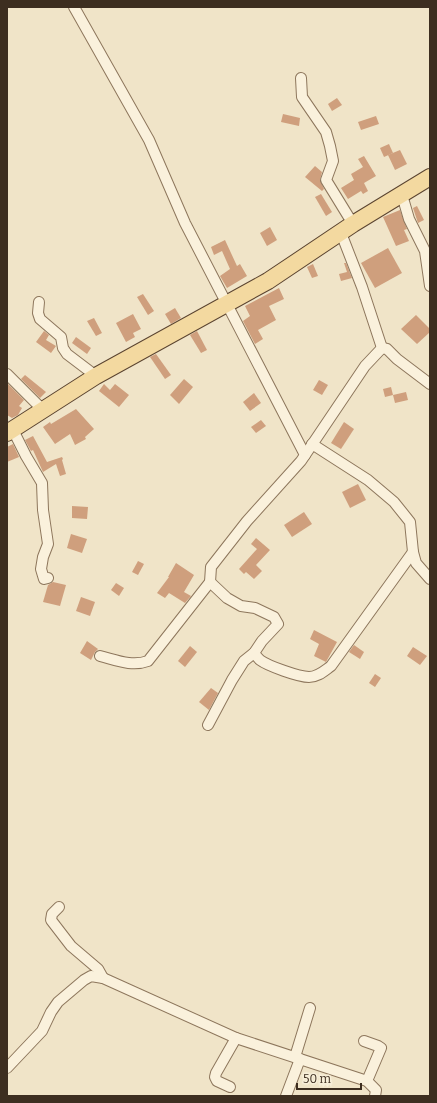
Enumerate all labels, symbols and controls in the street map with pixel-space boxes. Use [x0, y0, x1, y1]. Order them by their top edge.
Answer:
scale bar [297, 1065, 361, 1091]
text: 50 m [303, 1072, 332, 1086]

